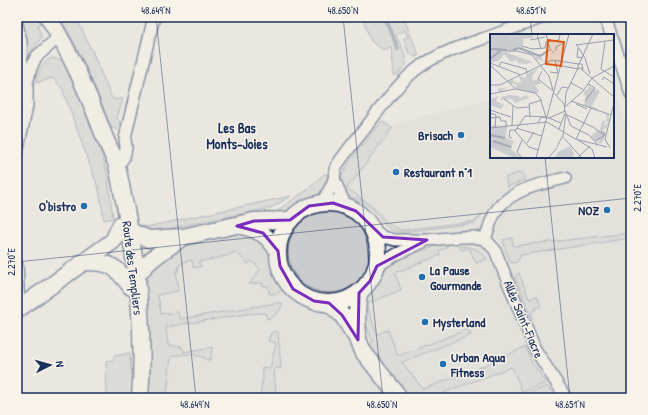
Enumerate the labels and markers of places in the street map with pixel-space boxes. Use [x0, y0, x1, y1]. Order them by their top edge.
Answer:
place label: Brisach [418, 126, 454, 144]
marker: Brisach [456, 130, 466, 140]
place label: Restaurant n°1 [404, 163, 472, 181]
marker: Restaurant n°1 [391, 167, 401, 177]
place label: O'bistro [39, 197, 77, 215]
marker: O'bistro [79, 201, 89, 211]
place label: NOZ [578, 201, 599, 219]
marker: NOZ [602, 205, 612, 215]
place label: La Pause Gourmande [430, 261, 483, 294]
marker: La Pause Gourmande [417, 272, 427, 282]
place label: Mysterland [433, 313, 486, 332]
marker: Mysterland [420, 317, 430, 327]
place label: Urban Aqua Fitness [450, 348, 506, 381]
marker: Urban Aqua Fitness [438, 359, 448, 369]

